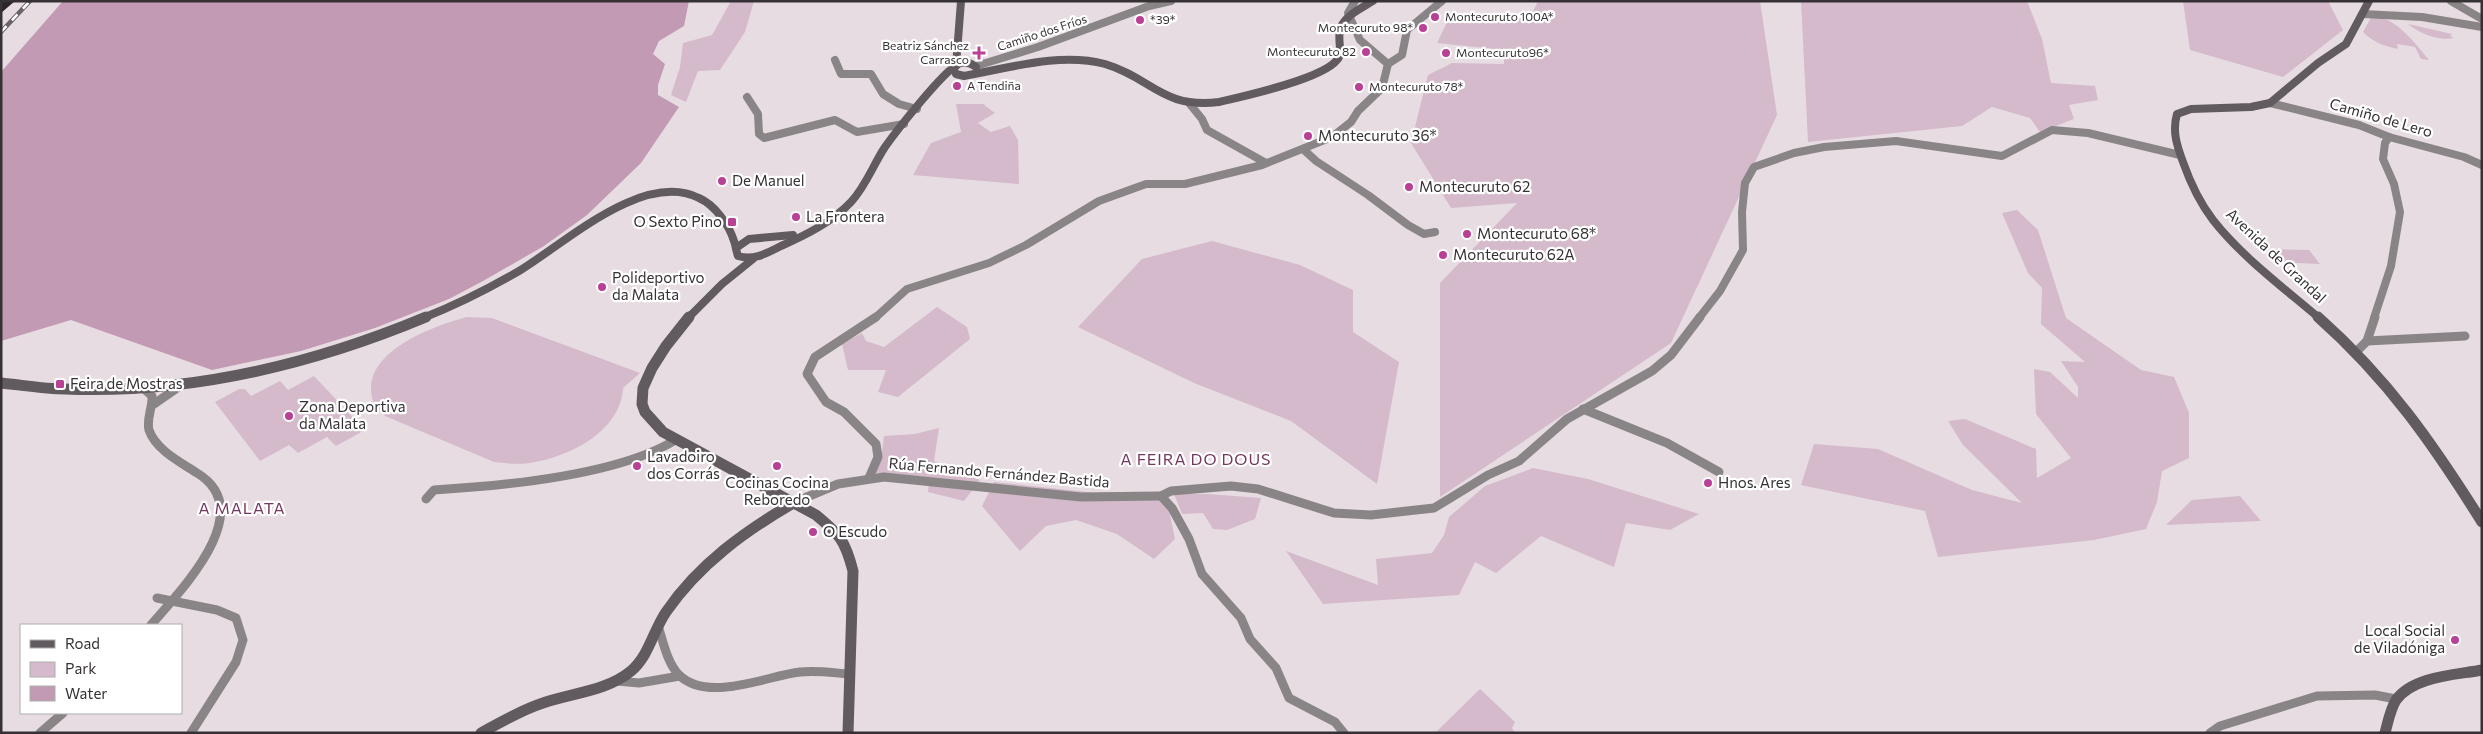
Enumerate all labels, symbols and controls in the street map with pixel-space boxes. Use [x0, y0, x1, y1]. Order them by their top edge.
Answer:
place label: Montecuruto 100A* [1445, 9, 1554, 23]
street label: Camiño dos Fríos [995, 11, 1088, 53]
marker: Montecuruto 100A* [1429, 11, 1441, 23]
place label: *39* [1150, 12, 1176, 26]
marker: *39* [1134, 14, 1146, 26]
place label: Montecuruto 98* [1318, 20, 1413, 34]
marker: Montecuruto 98* [1417, 22, 1429, 34]
place label: Beatriz Sánchez Carrasco [882, 38, 969, 66]
place label: Montecuruto 82 [1267, 44, 1356, 58]
place label: Montecuruto96* [1456, 45, 1549, 59]
marker: Montecuruto 82 [1360, 46, 1372, 58]
marker: Beatriz Sánchez Carrasco [973, 47, 985, 59]
marker: Montecuruto96* [1440, 47, 1452, 59]
place label: A Tendiña [967, 78, 1021, 92]
place label: Montecuruto 78* [1369, 79, 1464, 93]
marker: A Tendiña [951, 80, 963, 92]
marker: Montecuruto 78* [1353, 81, 1365, 93]
street label: Camiño de Lero [2328, 94, 2435, 140]
place label: Montecuruto 36* [1318, 126, 1436, 144]
marker: Montecuruto 36* [1302, 130, 1314, 142]
place label: De Manuel [732, 171, 805, 189]
marker: De Manuel [716, 175, 728, 187]
place label: Montecuruto 62 [1419, 177, 1530, 195]
marker: Montecuruto 62 [1403, 181, 1415, 193]
street label: Avenida de Grandal [2223, 204, 2330, 306]
place label: La Frontera [806, 207, 885, 225]
marker: La Frontera [790, 211, 802, 223]
place label: O Sexto Pino [633, 212, 722, 230]
marker: O Sexto Pino [726, 216, 738, 228]
place label: Montecuruto 68* [1477, 224, 1596, 242]
marker: Montecuruto 68* [1461, 228, 1473, 240]
place label: Montecuruto 62A [1453, 245, 1575, 263]
marker: Montecuruto 62A [1437, 249, 1449, 261]
place label: Polideportivo da Malata [612, 268, 705, 303]
marker: Polideportivo da Malata [596, 281, 608, 293]
place label: Feira de Mostras [70, 374, 183, 392]
marker: Feira de Mostras [54, 378, 66, 390]
place label: Zona Deportiva da Malata [299, 397, 406, 432]
marker: Zona Deportiva da Malata [283, 410, 295, 422]
place label: Lavadoiro dos Corrás [647, 447, 720, 482]
district label: A FEIRA DO DOUS [1121, 449, 1271, 468]
street label: Rúa Fernando Fernández Bastida [888, 453, 1110, 491]
marker: Lavadoiro dos Corrás [631, 460, 643, 472]
marker: Cocinas Cocina Reboredo [771, 460, 783, 472]
place label: Cocinas Cocina Reboredo [725, 473, 829, 508]
place label: Hnos. Ares [1718, 473, 1791, 491]
marker: Hnos. Ares [1702, 477, 1714, 489]
district label: A MALATA [198, 498, 286, 517]
place label: O Escudo [823, 522, 887, 540]
marker: O Escudo [807, 526, 819, 538]
place label: Local Social de Viladóniga [2354, 621, 2445, 656]
legend [20, 624, 182, 714]
text: Road [65, 634, 100, 652]
marker: Local Social de Viladóniga [2449, 634, 2461, 646]
text: Park [65, 659, 96, 677]
text: Water [65, 684, 107, 702]

